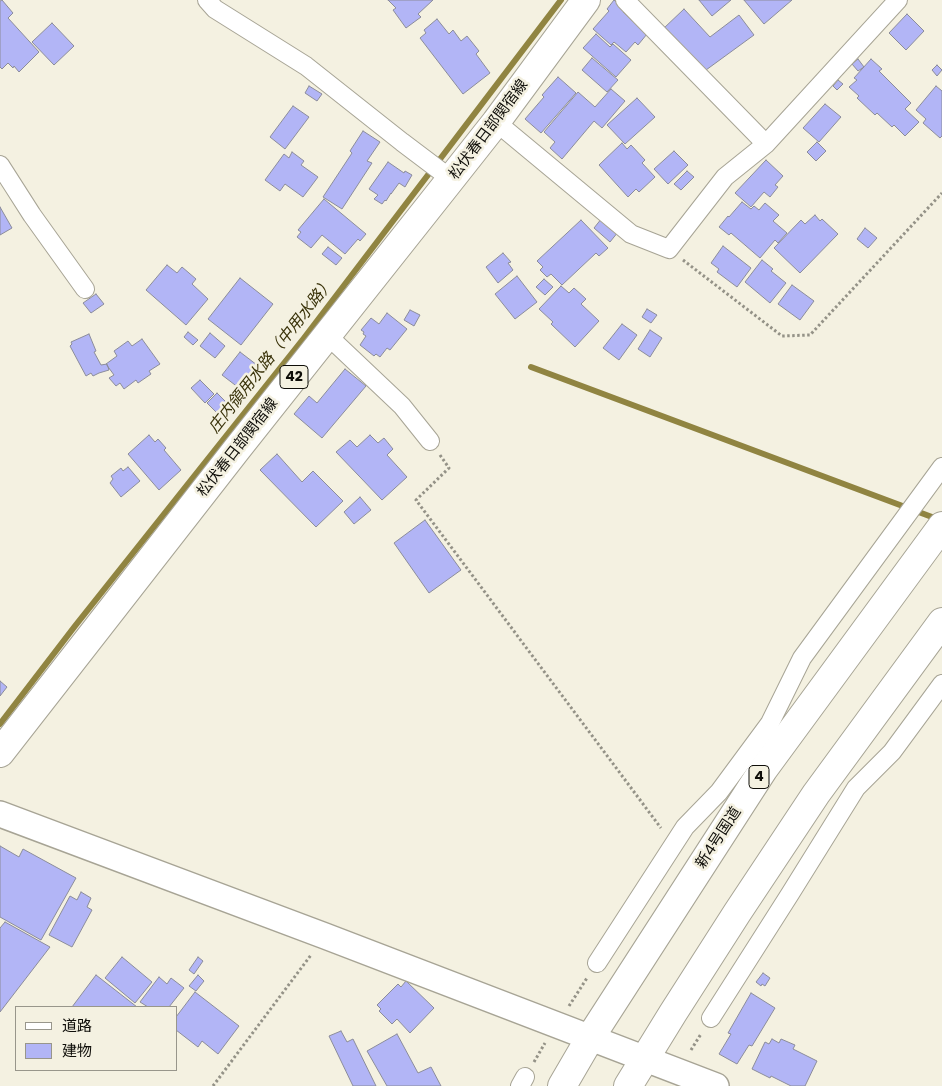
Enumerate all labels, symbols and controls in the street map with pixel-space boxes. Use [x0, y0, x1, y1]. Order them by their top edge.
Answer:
street label: 松伏春日部関宿線 [446, 77, 532, 183]
water label: 庄内領用水路（中用水路） [205, 274, 339, 438]
road number: 42 [280, 366, 308, 388]
street label: 松伏春日部関宿線 [194, 395, 282, 501]
road number: 4 [749, 766, 769, 789]
street label: 新4号国道 [693, 804, 745, 872]
legend [15, 1006, 178, 1071]
text: 道路 [62, 1015, 92, 1036]
text: 建物 [62, 1040, 92, 1061]

